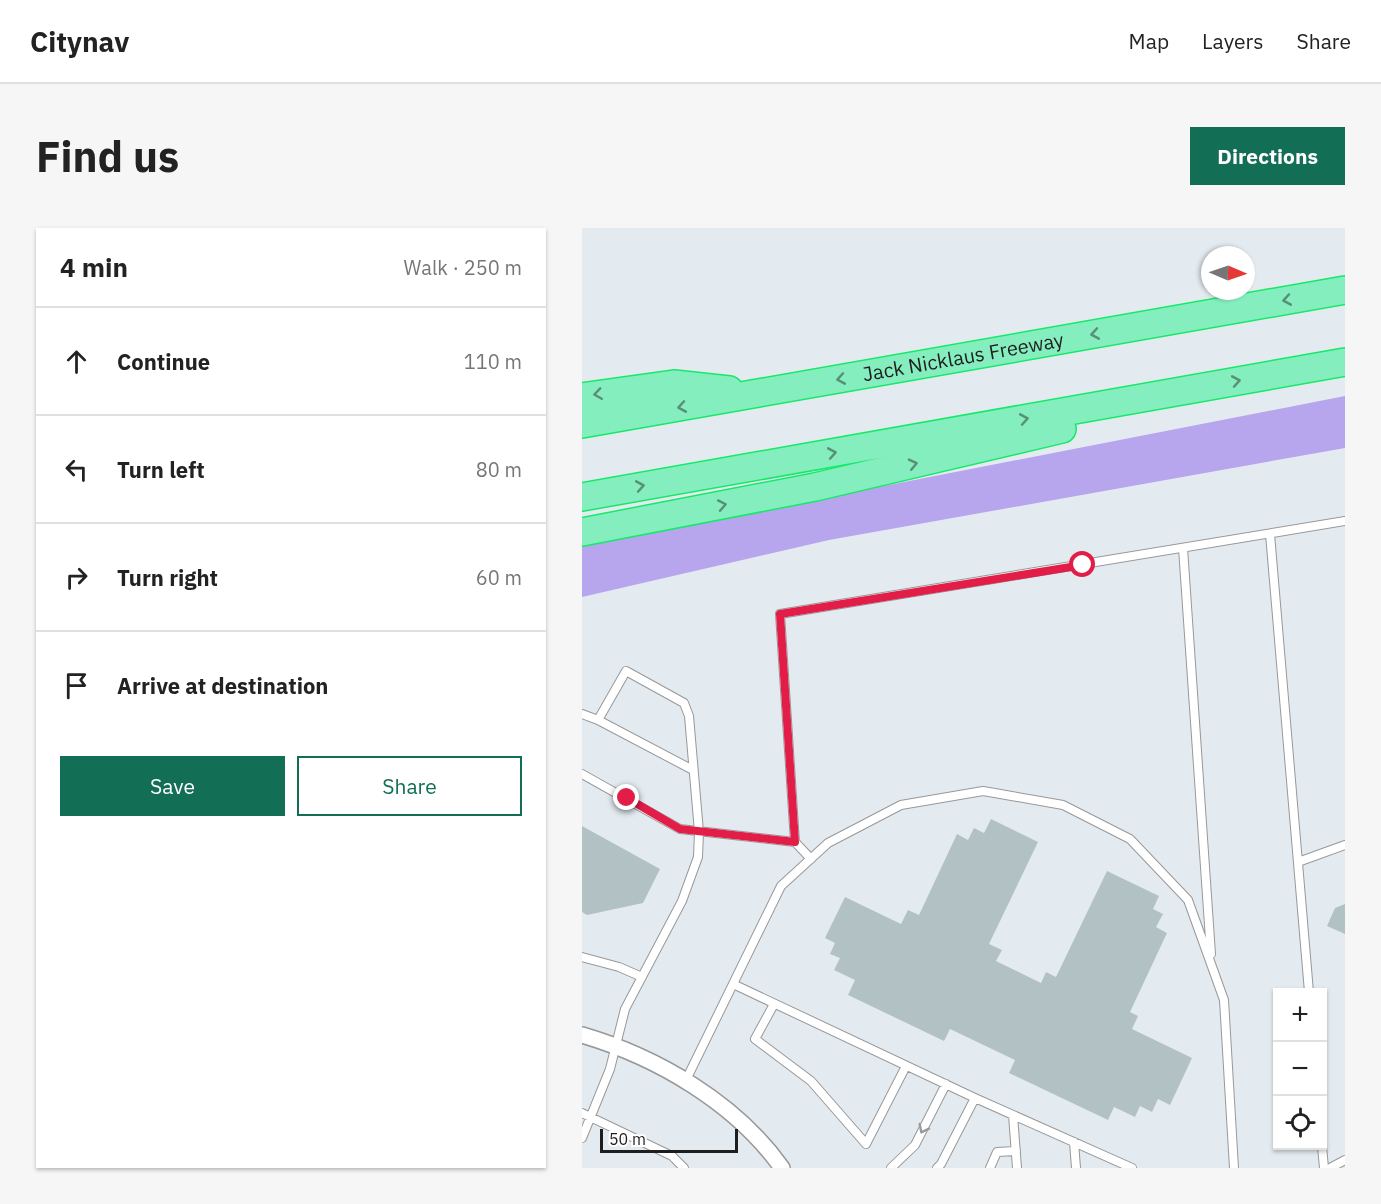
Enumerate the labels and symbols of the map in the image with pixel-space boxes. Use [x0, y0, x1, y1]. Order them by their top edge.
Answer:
north arrow [1201, 246, 1255, 300]
one-way arrow [1283, 293, 1293, 306]
street label: Jack Nicklaus Freeway [860, 326, 1066, 387]
one-way arrow [1091, 327, 1100, 339]
one-way arrow [837, 372, 846, 384]
one-way arrow [1232, 376, 1241, 388]
one-way arrow [593, 388, 603, 400]
one-way arrow [677, 400, 687, 413]
one-way arrow [1018, 413, 1028, 426]
one-way arrow [827, 447, 836, 459]
one-way arrow [907, 459, 917, 472]
one-way arrow [635, 481, 644, 493]
one-way arrow [717, 499, 727, 512]
route start [1069, 551, 1095, 577]
route end [613, 784, 639, 810]
one-way arrow [919, 1123, 930, 1134]
scale bar [600, 1126, 738, 1154]

